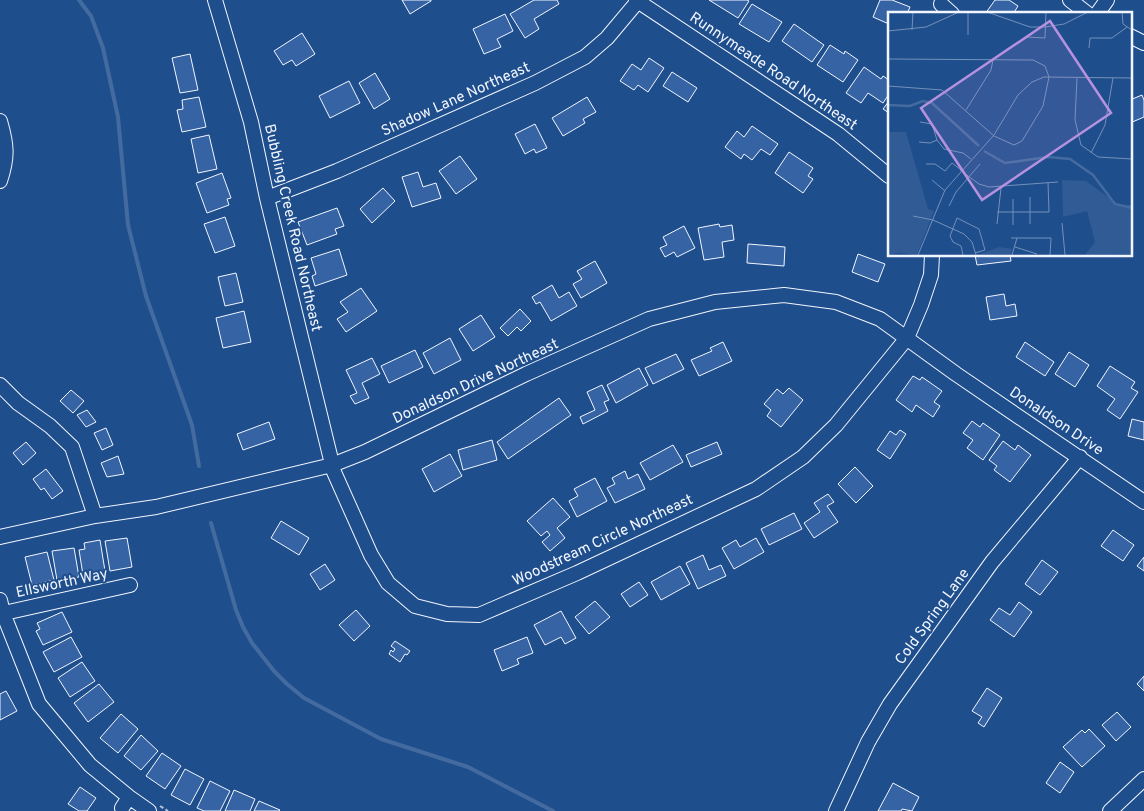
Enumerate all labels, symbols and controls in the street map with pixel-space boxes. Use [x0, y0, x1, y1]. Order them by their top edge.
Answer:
street label: Runnymeade Road Northeast [686, 9, 860, 135]
inset map [888, 12, 1132, 256]
street label: Shadow Lane Northeast [379, 59, 533, 141]
street label: Bubbling Creek Road Northeast [259, 122, 325, 334]
street label: Donaldson Drive Northeast [390, 335, 562, 429]
street label: Donaldson Drive [1005, 383, 1107, 461]
street label: Woodstream Circle Northeast [510, 491, 696, 591]
street label: Ellsworth Way [14, 565, 110, 603]
street label: Cold Spring Lane [892, 565, 974, 669]

